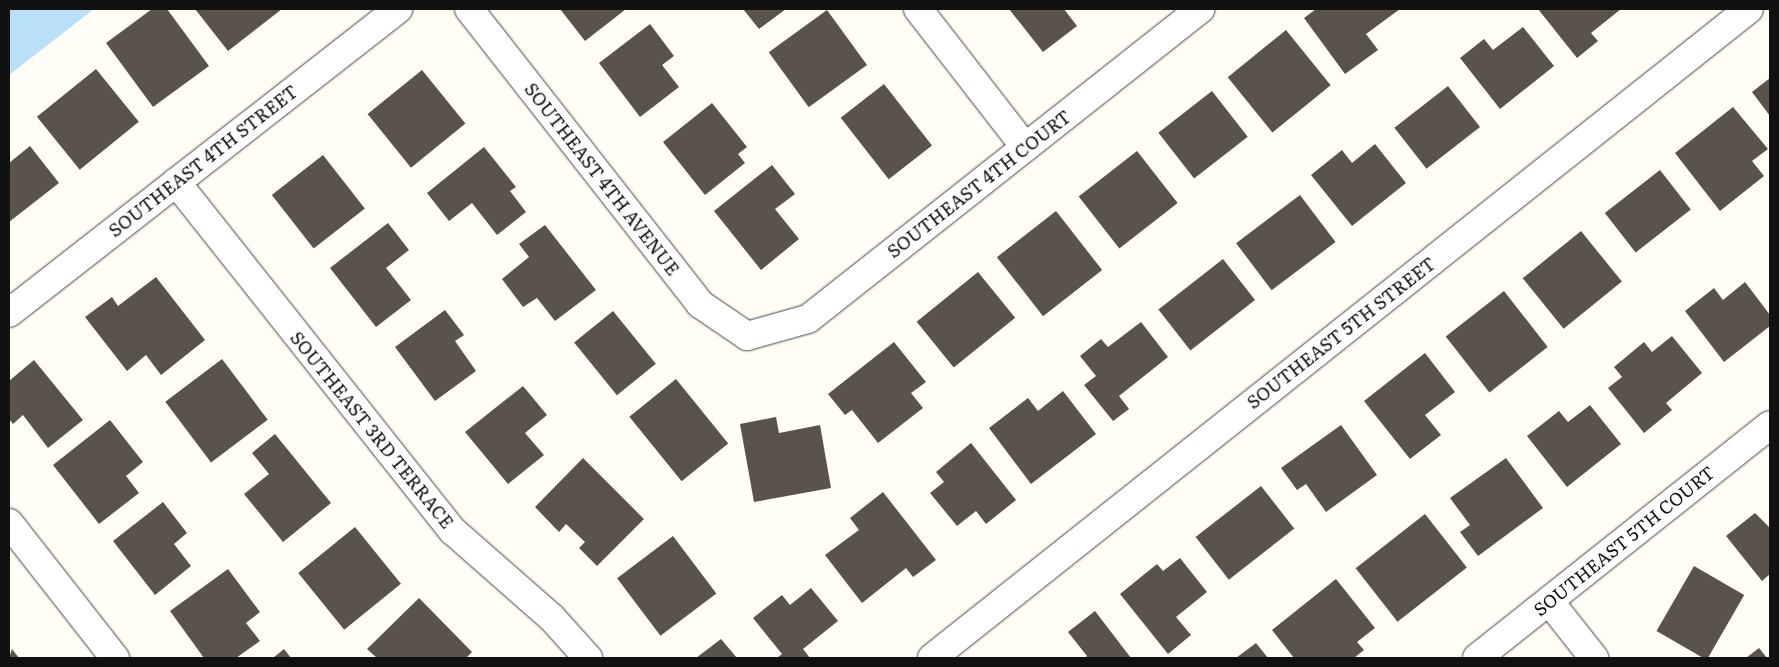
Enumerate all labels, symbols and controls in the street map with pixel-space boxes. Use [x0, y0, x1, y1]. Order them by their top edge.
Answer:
street label: SOUTHEAST 4TH AVENUE [520, 78, 684, 280]
street label: SOUTHEAST 4TH STREET [104, 81, 302, 241]
street label: SOUTHEAST 4TH COURT [883, 106, 1075, 262]
street label: SOUTHEAST 5TH STREET [1243, 253, 1439, 413]
street label: SOUTHEAST 3RD TERRACE [286, 327, 458, 533]
street label: SOUTHEAST 5TH COURT [1529, 461, 1719, 621]

